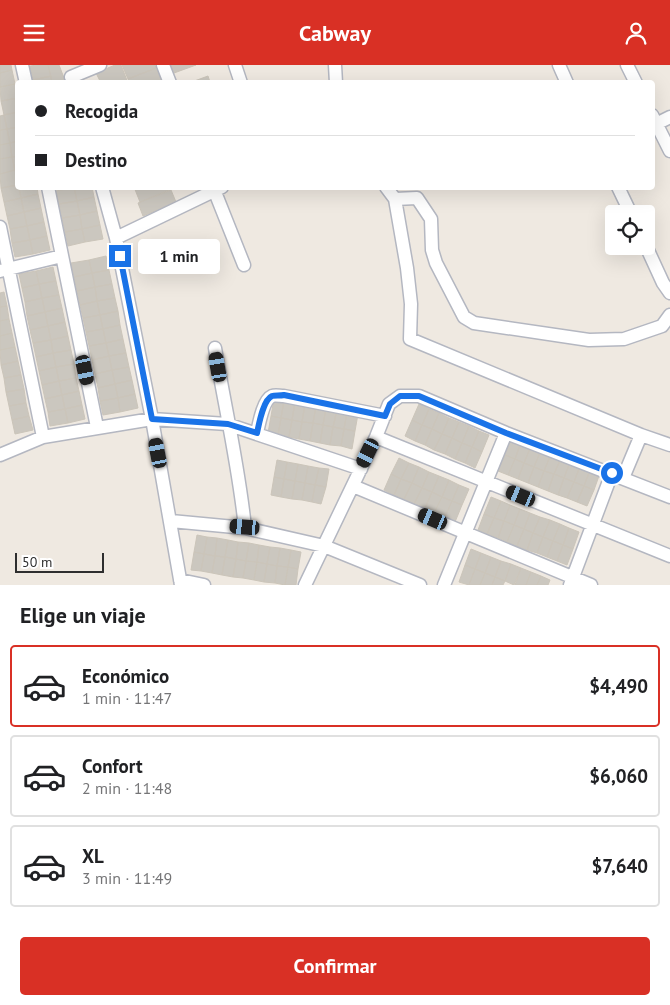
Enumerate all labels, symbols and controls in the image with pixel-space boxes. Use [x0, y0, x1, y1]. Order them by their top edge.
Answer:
icon: menu [20, 19, 48, 47]
text: Cabway [299, 19, 371, 47]
icon: person [622, 19, 650, 47]
text: Recogida [65, 99, 138, 123]
text: Destino [65, 148, 127, 172]
map controls [605, 205, 655, 255]
button: locate [605, 205, 655, 255]
callout: 1 min [138, 239, 220, 273]
route end [109, 245, 131, 267]
text: 1 min [159, 246, 199, 266]
car [208, 351, 227, 383]
car [74, 354, 95, 386]
car [354, 436, 381, 470]
car [147, 437, 168, 469]
route start [601, 462, 623, 484]
car [504, 483, 537, 509]
car [416, 506, 449, 532]
car [229, 518, 260, 536]
scale bar [15, 550, 104, 573]
text: 50 m [22, 553, 52, 571]
text: Elige un viaje [20, 601, 146, 629]
icon: car [22, 664, 67, 709]
text: Económico [82, 664, 169, 688]
text: $4,490 [589, 674, 648, 698]
text: 1 min · 11:47 [82, 688, 172, 708]
icon: car [22, 754, 67, 799]
text: Confort [82, 754, 143, 778]
text: $6,060 [589, 764, 648, 788]
text: 2 min · 11:48 [82, 778, 172, 798]
icon: car [22, 844, 67, 889]
text: XL [82, 844, 104, 868]
text: $7,640 [592, 854, 648, 878]
text: 3 min · 11:49 [82, 868, 172, 888]
button: Confirmar [20, 937, 650, 995]

